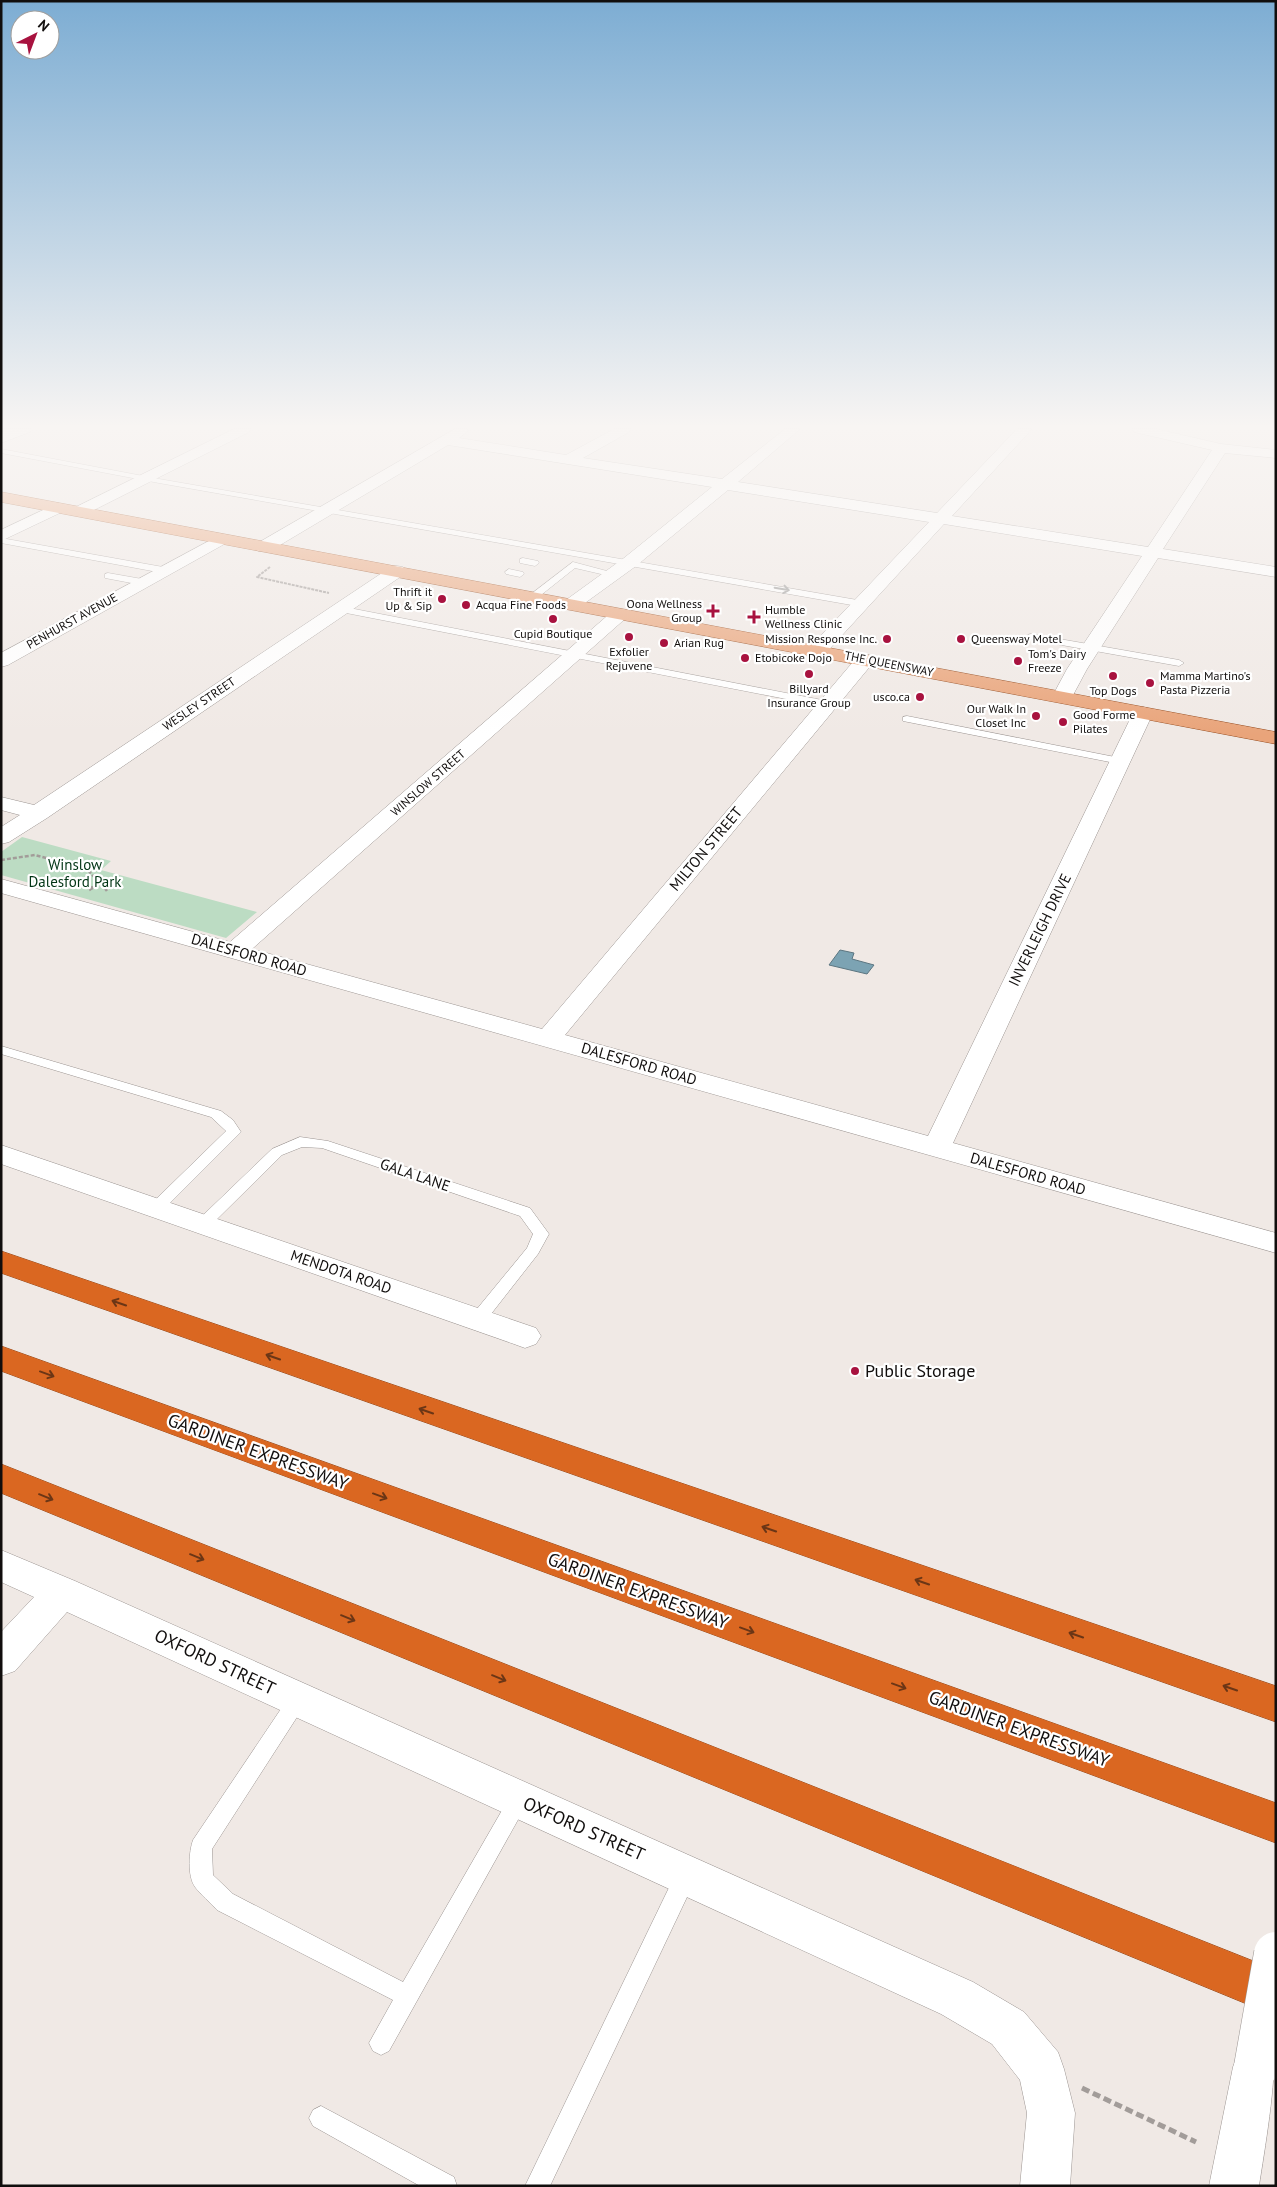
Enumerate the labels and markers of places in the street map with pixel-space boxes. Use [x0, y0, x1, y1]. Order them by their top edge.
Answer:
place label: Thrift it Up & Sip [385, 584, 432, 613]
marker: Thrift it Up & Sip [436, 593, 448, 605]
place label: Oona Wellness Group [627, 596, 702, 625]
place label: Acqua Fine Foods [476, 597, 566, 612]
marker: Acqua Fine Foods [460, 599, 472, 611]
place label: Humble Wellness Clinic [765, 602, 843, 631]
marker: Oona Wellness Group [706, 604, 720, 618]
marker: Humble Wellness Clinic [747, 610, 761, 624]
marker: Cupid Boutique [547, 613, 559, 625]
place label: Cupid Boutique [514, 626, 592, 641]
marker: Exfolier Rejuvene [623, 631, 635, 643]
place label: Mission Response Inc. [765, 631, 877, 646]
place label: Queensway Motel [971, 631, 1062, 646]
marker: Mission Response Inc. [881, 633, 893, 645]
marker: Queensway Motel [955, 633, 967, 645]
place label: Arian Rug [674, 635, 724, 650]
marker: Arian Rug [658, 637, 670, 649]
place label: Exfolier Rejuvene [606, 644, 652, 673]
place label: Tom's Dairy Freeze [1028, 646, 1087, 675]
place label: Etobicoke Dojo [755, 650, 832, 665]
marker: Etobicoke Dojo [739, 652, 751, 664]
marker: Tom's Dairy Freeze [1012, 655, 1024, 667]
marker: Billyard Insurance Group [803, 668, 815, 680]
place label: Mamma Martino's Pasta Pizzeria [1160, 668, 1251, 697]
marker: Top Dogs [1107, 670, 1119, 682]
marker: Mamma Martino's Pasta Pizzeria [1144, 677, 1156, 689]
place label: Billyard Insurance Group [767, 681, 851, 710]
place label: Top Dogs [1089, 683, 1137, 698]
place label: usco.ca [873, 689, 910, 704]
marker: usco.ca [914, 691, 926, 703]
place label: Our Walk In Closet Inc [967, 701, 1027, 730]
place label: Good Forme Pilates [1073, 707, 1135, 736]
marker: Our Walk In Closet Inc [1030, 710, 1042, 722]
marker: Good Forme Pilates [1057, 716, 1069, 728]
place label: Public Storage [865, 1359, 975, 1382]
marker: Public Storage [849, 1365, 861, 1377]

